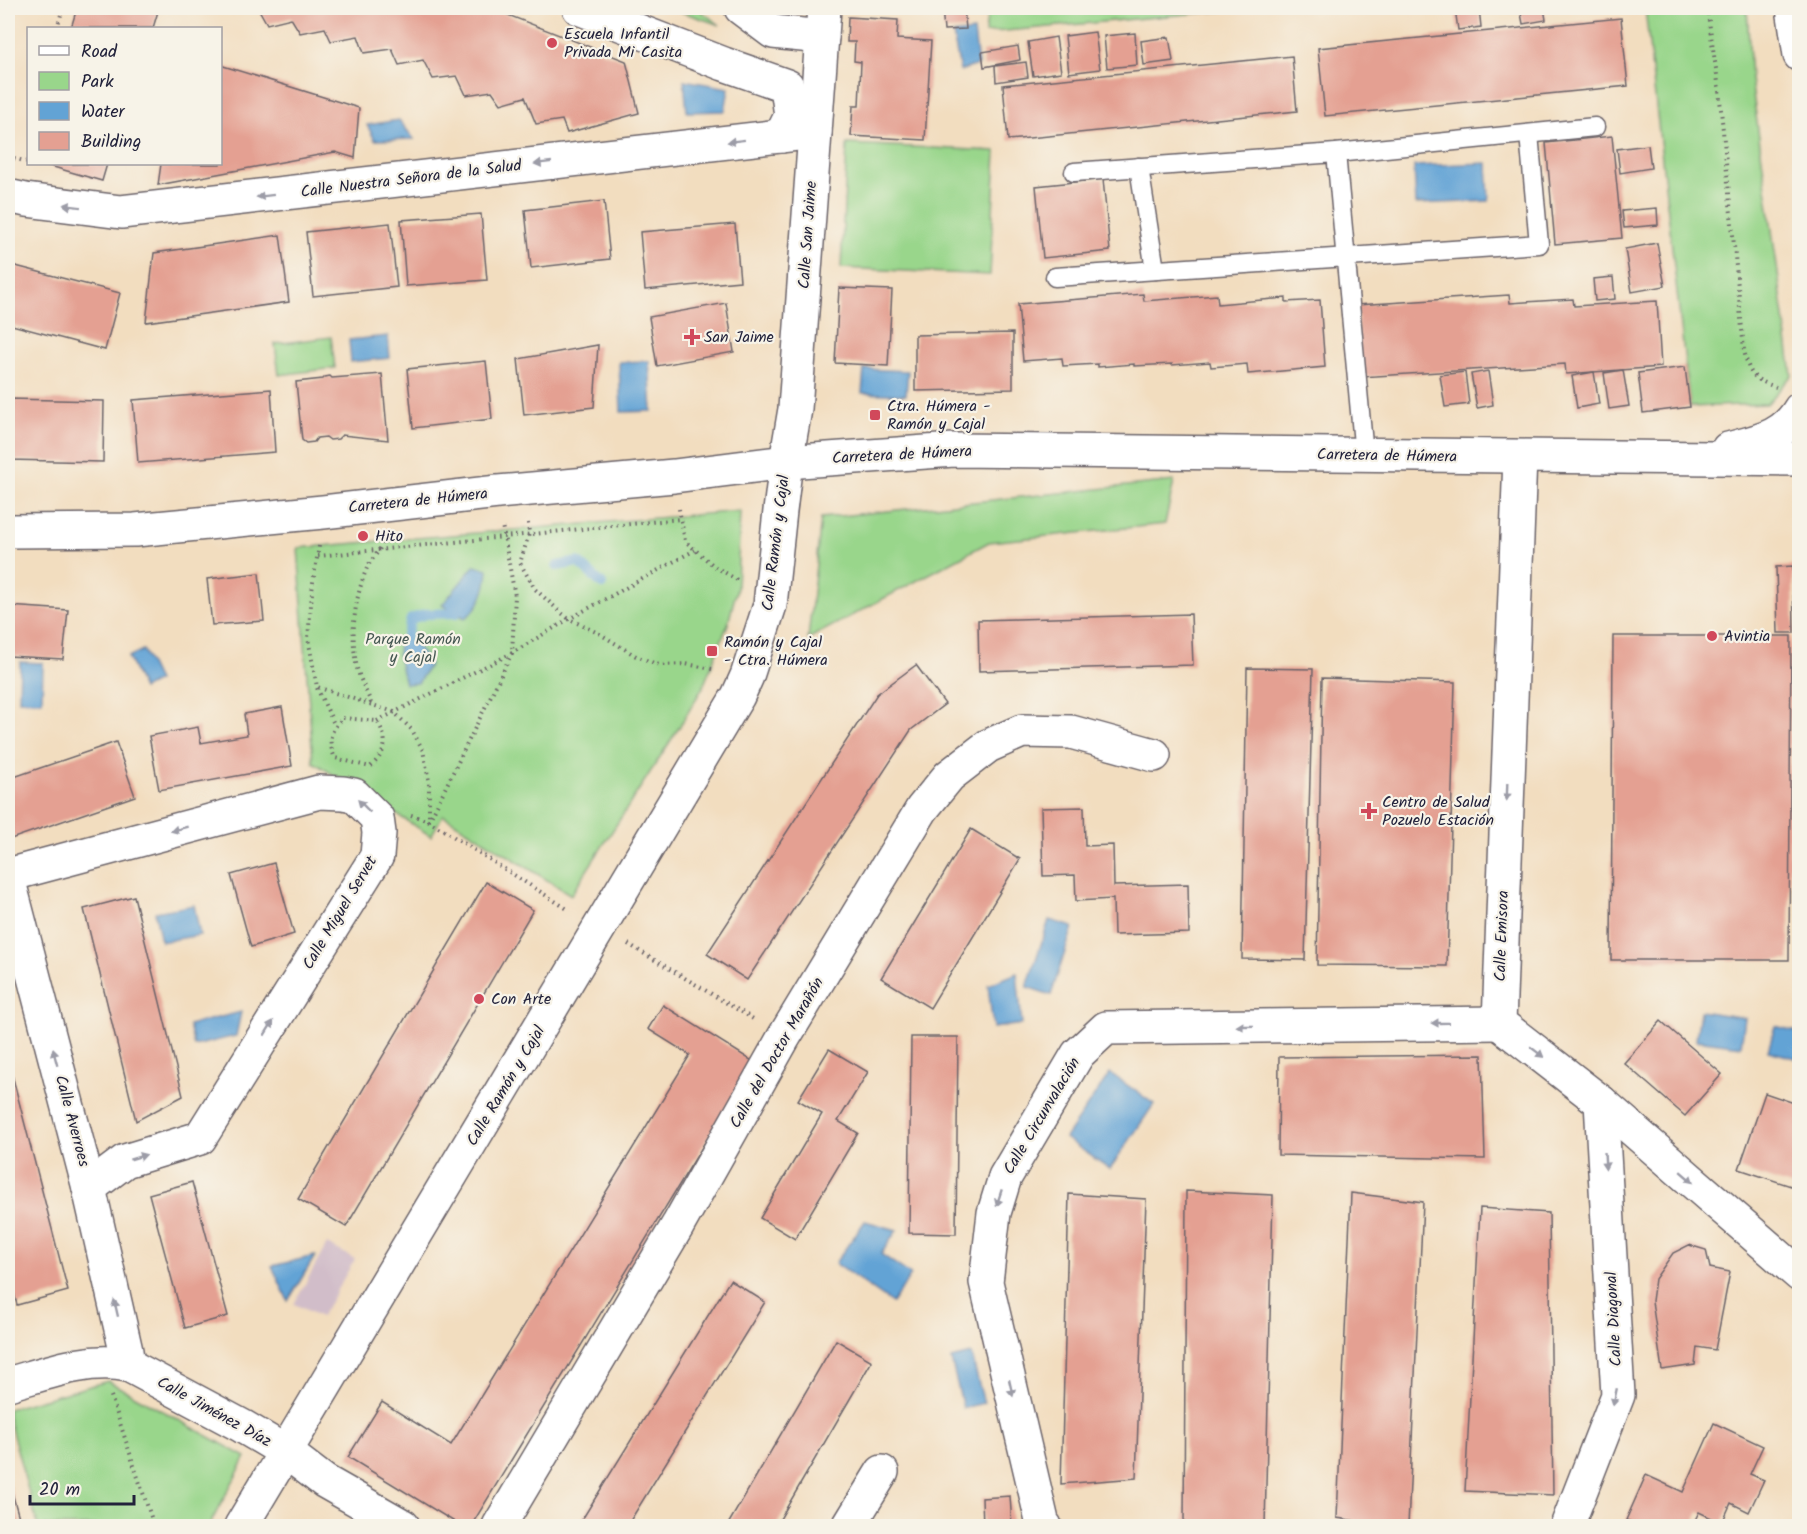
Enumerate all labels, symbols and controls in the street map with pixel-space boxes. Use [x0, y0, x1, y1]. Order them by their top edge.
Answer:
place label: Escuela Infantil Privada Mi Casita [564, 22, 682, 65]
legend [27, 27, 222, 165]
marker: Escuela Infantil Privada Mi Casita [545, 36, 559, 50]
text: Road [81, 38, 118, 67]
text: Park [81, 68, 114, 97]
text: Water [81, 98, 126, 127]
text: Building [81, 128, 141, 157]
one-way arrow [727, 136, 746, 146]
street label: Calle Nuestra Señora de la Salud [299, 153, 524, 205]
one-way arrow [533, 159, 552, 168]
street label: Calle San Jaime [792, 180, 824, 290]
one-way arrow [256, 191, 275, 200]
one-way arrow [62, 201, 81, 210]
place label: San Jaime [704, 325, 774, 350]
marker: San Jaime [685, 330, 699, 344]
place label: Ctra. Húmera - Ramón y Cajal [887, 394, 991, 437]
marker: Ctra. Húmera - Ramón y Cajal [868, 408, 882, 422]
street label: Carretera de Húmera [831, 439, 973, 471]
street label: Carretera de Húmera [1317, 442, 1457, 470]
street label: Calle Ramón y Cajal [755, 474, 797, 612]
street label: Carretera de Húmera [347, 481, 489, 521]
place label: Hito [375, 524, 403, 549]
marker: Hito [356, 529, 370, 543]
place label: Avintia [1724, 624, 1770, 649]
park label: Parque Ramón y Cajal [365, 627, 461, 670]
marker: Avintia [1705, 629, 1719, 643]
place label: Ramón y Cajal - Ctra. Húmera [724, 630, 828, 673]
marker: Ramón y Cajal - Ctra. Húmera [705, 644, 719, 658]
one-way arrow [1503, 783, 1512, 802]
place label: Centro de Salud Pozuelo Estación [1382, 790, 1494, 833]
one-way arrow [358, 799, 372, 813]
marker: Centro de Salud Pozuelo Estación [1360, 802, 1378, 820]
one-way arrow [170, 825, 188, 835]
street label: Calle Miguel Servet [296, 851, 384, 975]
street label: Calle Emisora [1488, 890, 1516, 982]
street label: Calle del Doctor Marañón [723, 973, 831, 1133]
place label: Con Arte [491, 987, 551, 1012]
marker: Con Arte [472, 992, 486, 1006]
one-way arrow [1431, 1019, 1450, 1028]
one-way arrow [264, 1020, 275, 1036]
street label: Calle Ramón y Cajal [460, 1021, 552, 1151]
one-way arrow [1236, 1021, 1255, 1031]
one-way arrow [1529, 1046, 1545, 1059]
one-way arrow [50, 1048, 59, 1066]
street label: Calle Circunvalación [997, 1053, 1087, 1179]
street label: Calle Averroes [48, 1072, 96, 1170]
one-way arrow [1600, 1151, 1609, 1170]
one-way arrow [129, 1152, 147, 1161]
one-way arrow [1679, 1170, 1694, 1183]
one-way arrow [993, 1189, 1003, 1207]
street label: Calle Diagonal [1599, 1271, 1629, 1367]
one-way arrow [111, 1298, 121, 1317]
street label: Calle Jiménez Díaz [152, 1370, 276, 1454]
one-way arrow [1007, 1379, 1017, 1398]
one-way arrow [1610, 1388, 1620, 1406]
scale bar [30, 1468, 134, 1506]
text: 20 m [39, 1476, 80, 1505]

